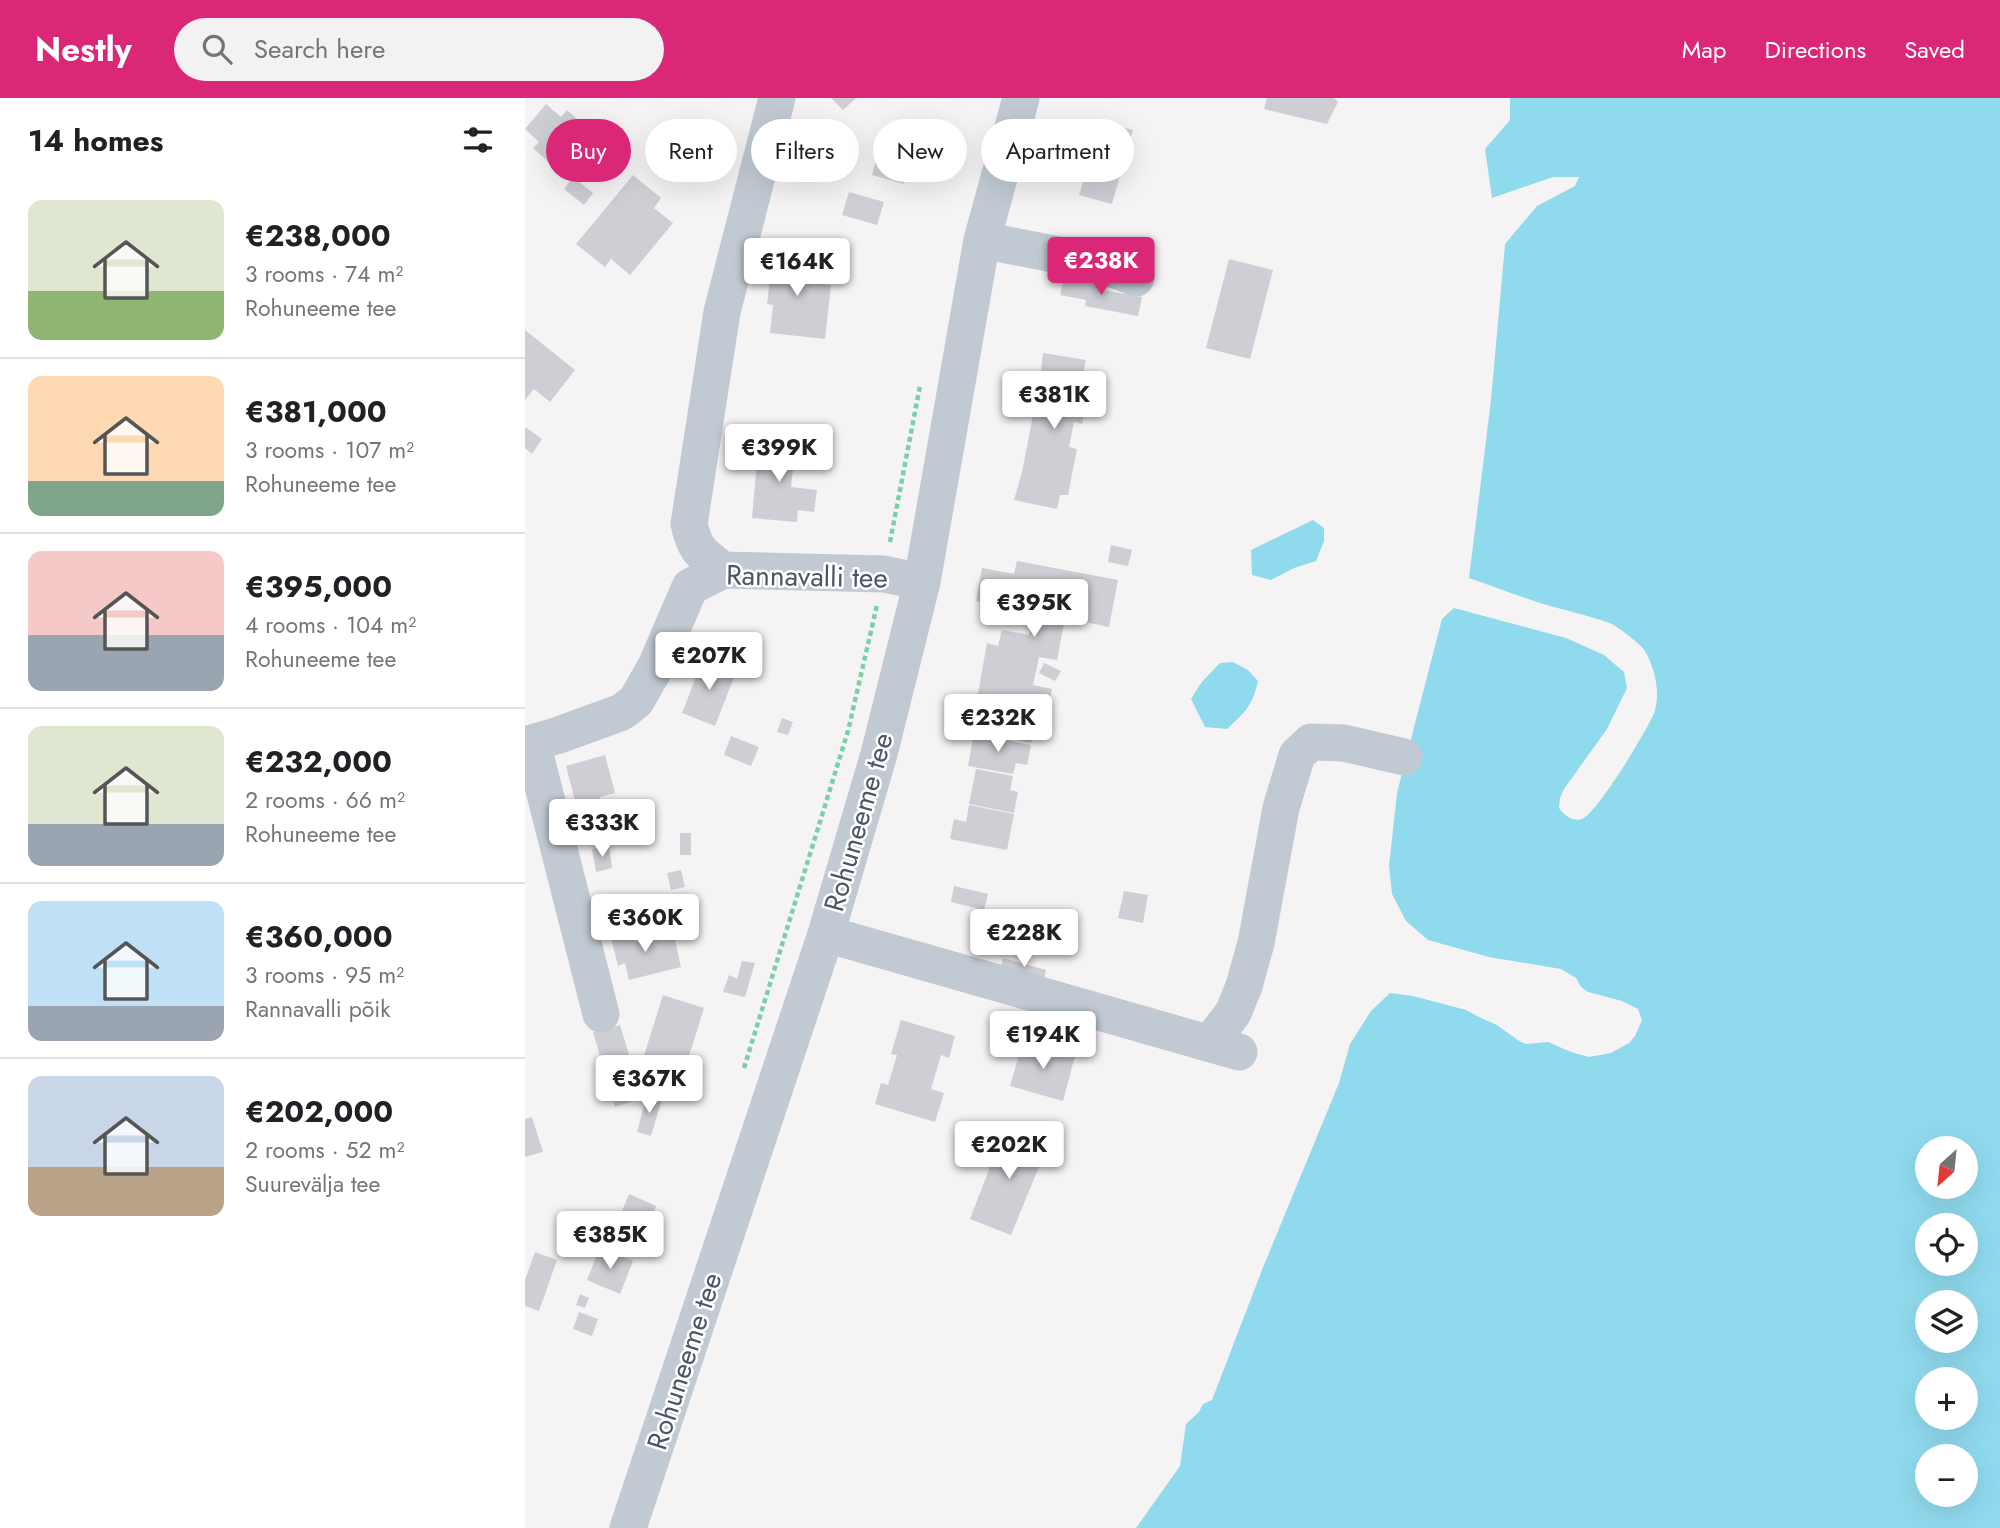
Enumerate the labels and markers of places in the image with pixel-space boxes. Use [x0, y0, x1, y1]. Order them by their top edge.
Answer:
pin: €164K [748, 238, 846, 298]
pin: €238K [1052, 238, 1150, 297]
pin: €381K [1005, 372, 1103, 431]
pin: €399K [730, 424, 828, 484]
pin: €395K [985, 580, 1083, 639]
pin: €207K [660, 632, 758, 692]
pin: €232K [949, 694, 1047, 754]
pin: €333K [553, 800, 651, 859]
pin: €360K [596, 894, 694, 954]
pin: €228K [975, 910, 1073, 969]
pin: €194K [994, 1012, 1092, 1071]
pin: €367K [600, 1056, 698, 1115]
pin: €202K [960, 1122, 1058, 1181]
pin: €385K [561, 1212, 659, 1271]

